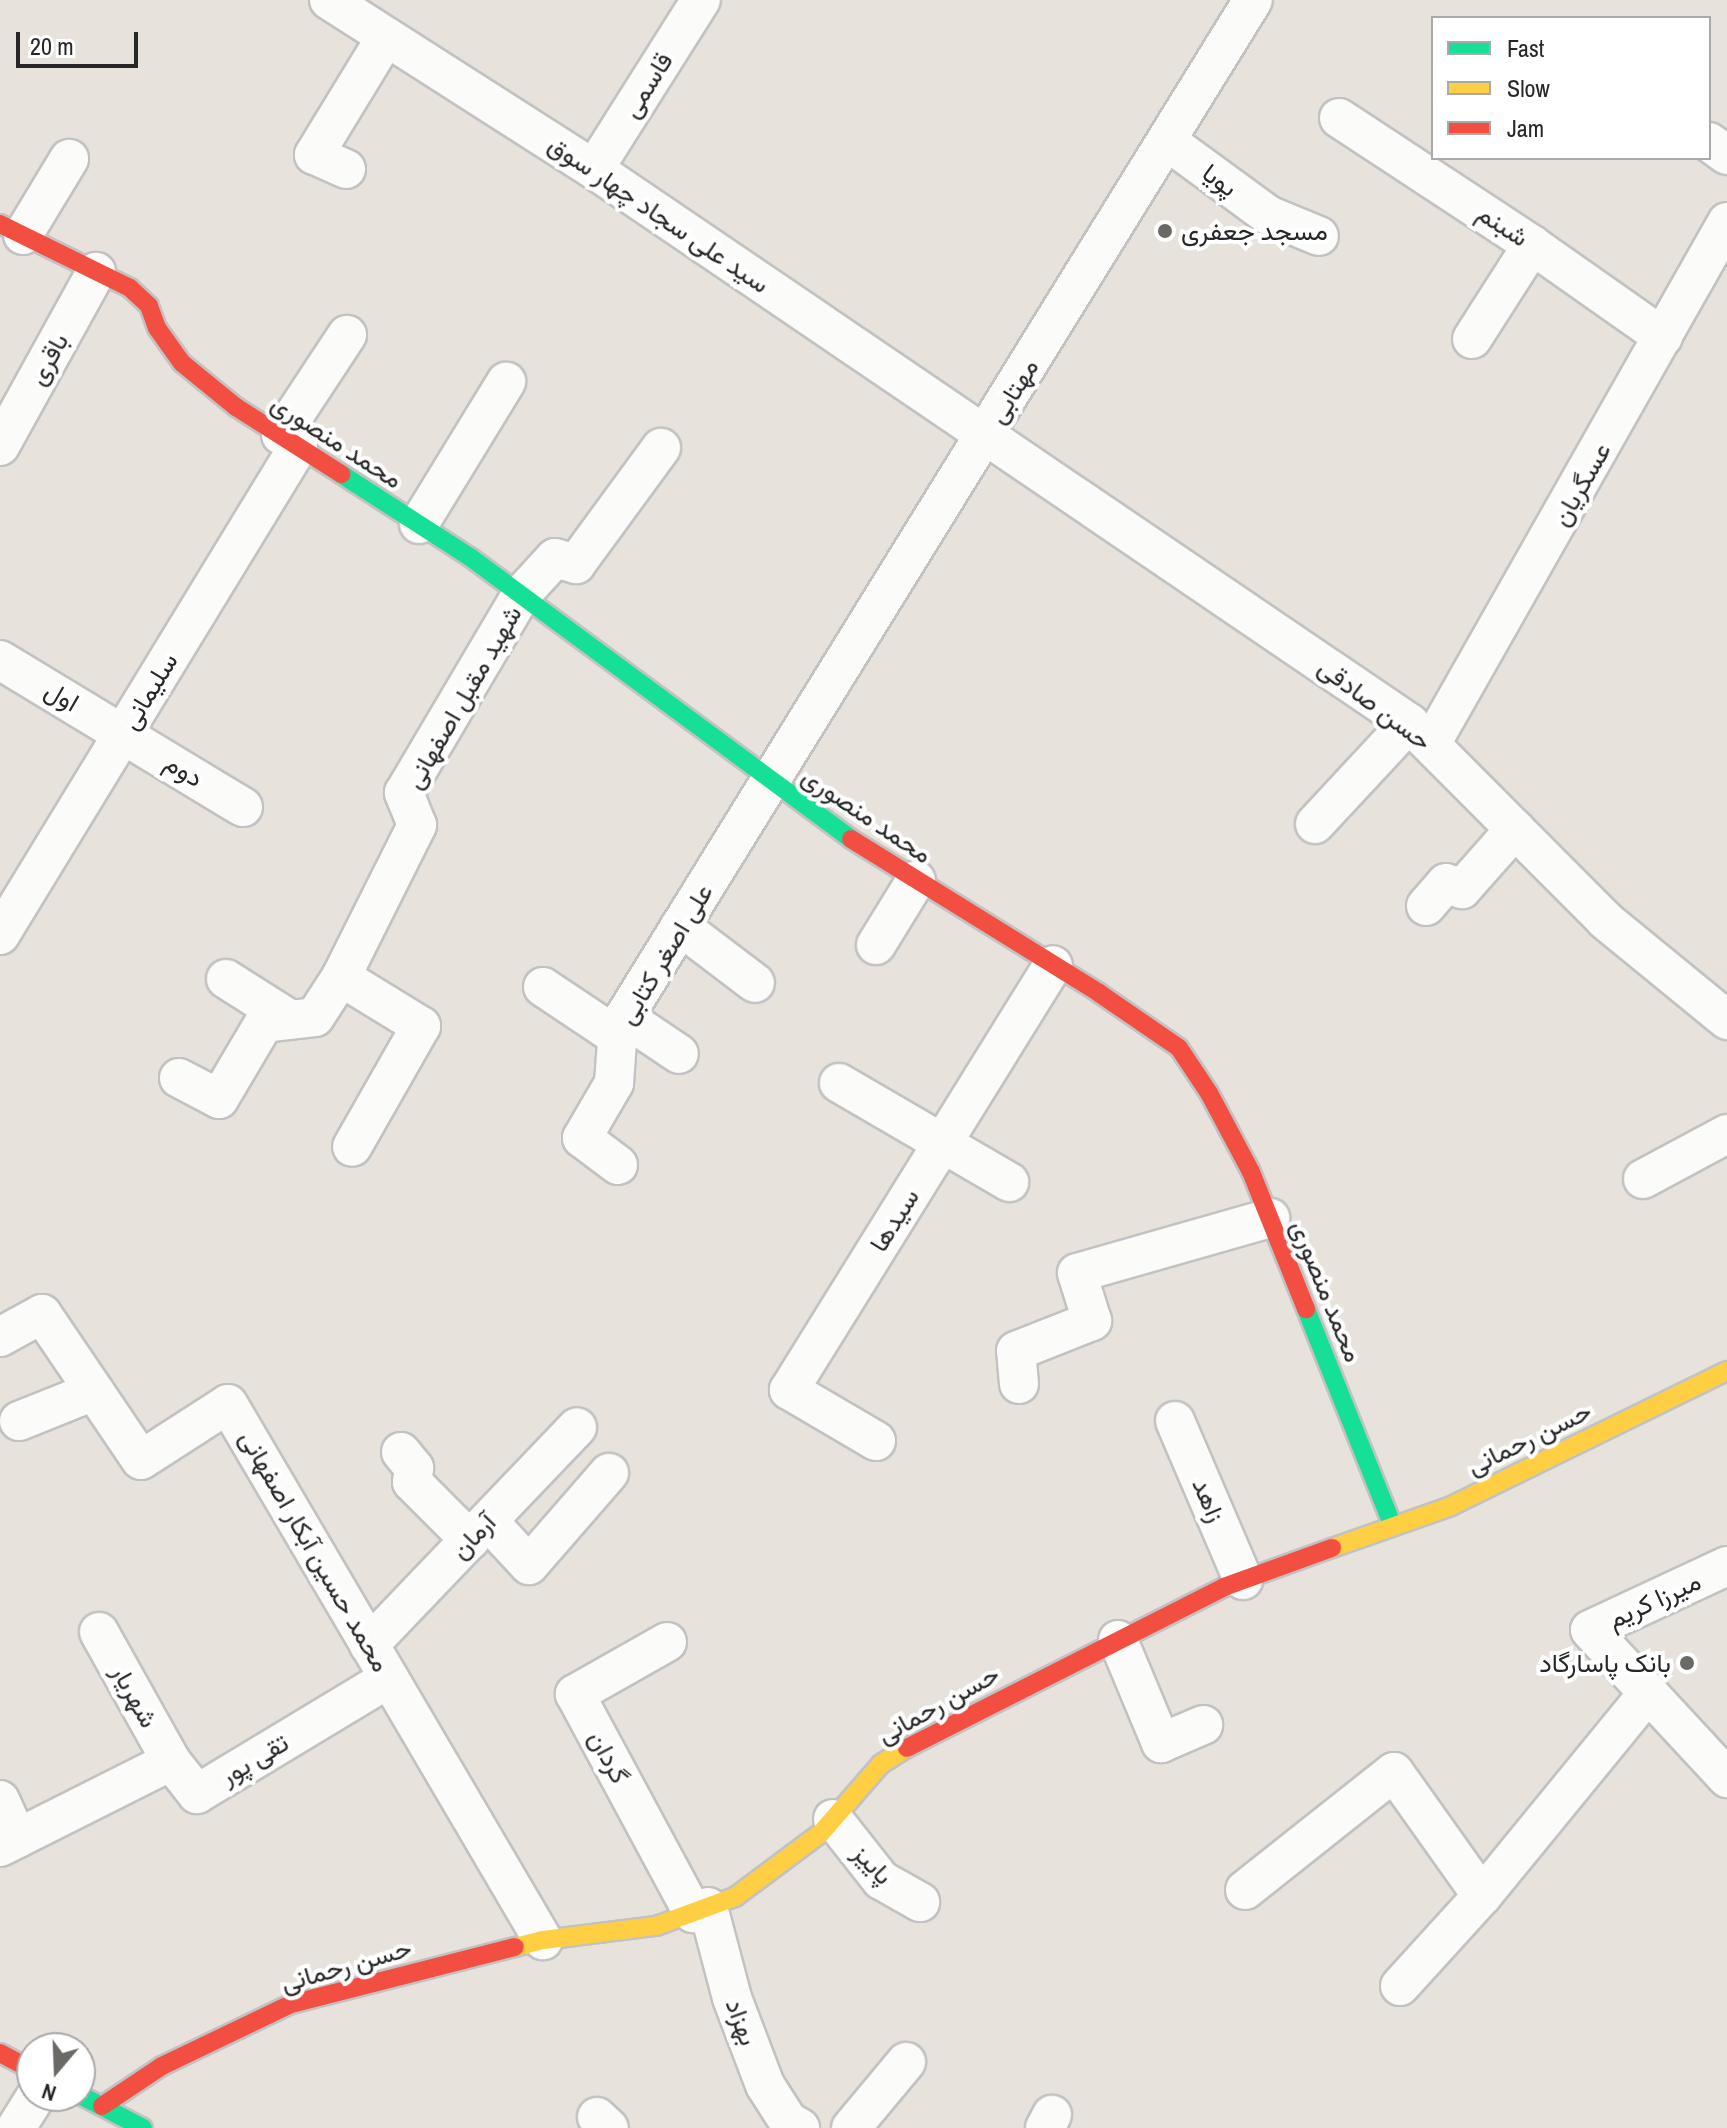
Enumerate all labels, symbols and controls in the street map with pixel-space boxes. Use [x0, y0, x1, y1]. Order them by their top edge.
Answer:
scale bar [20, 16, 142, 66]
legend [1431, 16, 1711, 160]
text: 20 m [30, 30, 74, 62]
text: Fast [1507, 32, 1544, 64]
street label: قاسمی [615, 46, 679, 124]
text: Slow [1507, 72, 1550, 104]
text: Jam [1507, 112, 1544, 144]
street label: سید علی سجاد چهار سوق [543, 128, 775, 300]
street label: پویا [1196, 157, 1244, 203]
street label: شبنم [1472, 197, 1534, 253]
place label: مسجد جعفری [1181, 215, 1328, 247]
marker: مسجد جعفری [1156, 222, 1174, 240]
street label: باقری [21, 327, 75, 391]
street label: مهتابی [981, 353, 1045, 429]
street label: محمد منصوری [266, 387, 408, 495]
street label: عسگریان [1545, 437, 1617, 531]
street label: شهید مقبل اصفهانی [398, 600, 528, 794]
street label: سلیمانی [114, 647, 184, 735]
street label: حسن صادقی [1312, 651, 1438, 757]
street label: اول [39, 674, 85, 718]
street label: دوم [159, 746, 209, 794]
street label: محمد منصوری [796, 760, 938, 870]
street label: علی اصغر کتابی [611, 878, 719, 1030]
street label: سیدها [863, 1183, 925, 1257]
street label: محمد منصوری [1284, 1216, 1370, 1366]
street label: حسن رحمانی [1462, 1395, 1596, 1481]
street label: محمد حسین آبکار اصفهانی [233, 1425, 397, 1677]
street label: زاهد [1186, 1473, 1232, 1527]
street label: آرمان [444, 1507, 502, 1565]
street label: میرزا کریم [1603, 1565, 1705, 1635]
place label: بانک پاسارگاد [1539, 1647, 1671, 1679]
marker: بانک پاسارگاد [1678, 1654, 1696, 1672]
street label: حسن رحمانی [872, 1658, 1004, 1750]
street label: شهریار [105, 1659, 165, 1733]
street label: گردان [582, 1725, 636, 1789]
street label: تقی پور [214, 1726, 294, 1792]
street label: پاییز [846, 1837, 900, 1891]
street label: حسن رحمانی [277, 1931, 415, 1999]
street label: بهزاد [719, 1994, 765, 2050]
north arrow [16, 2032, 96, 2112]
text: N [38, 2076, 60, 2109]

